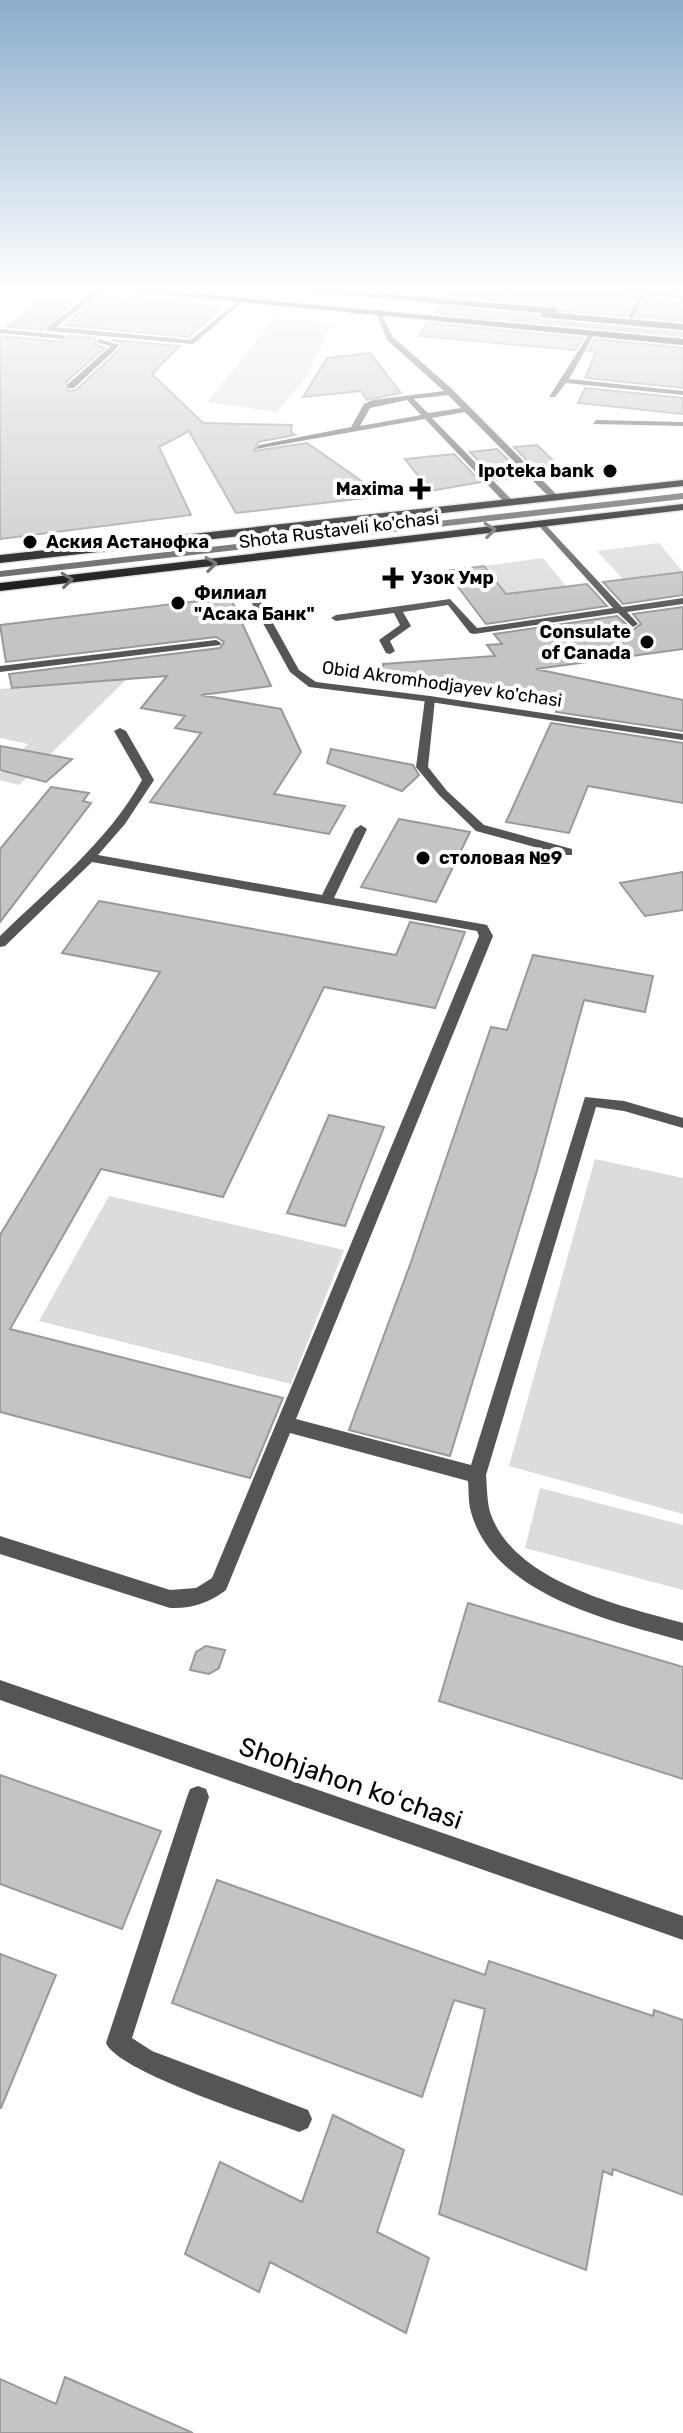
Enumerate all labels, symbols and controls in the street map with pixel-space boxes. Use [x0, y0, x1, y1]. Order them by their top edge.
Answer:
place label: Ipoteka bank [478, 460, 594, 482]
marker: Ipoteka bank [601, 462, 619, 480]
place label: Maxima [336, 478, 404, 500]
marker: Maxima [411, 480, 429, 498]
street label: Shota Rustaveli ko'chasi [238, 507, 440, 553]
one-way arrow [483, 522, 497, 539]
place label: Аския Астанофка [46, 531, 209, 553]
marker: Аския Астанофка [21, 533, 39, 551]
one-way arrow [205, 555, 218, 572]
marker: Узок Умр [382, 567, 404, 589]
place label: Узок Умр [411, 567, 494, 589]
one-way arrow [61, 572, 74, 589]
place label: Филиал "Асака Банк" [194, 582, 315, 625]
marker: Филиал "Асака Банк" [169, 594, 187, 612]
place label: Consulate of Canada [540, 621, 631, 664]
marker: Consulate of Canada [638, 633, 656, 651]
street label: Obid Akromhodjayev ko'chasi [321, 656, 563, 712]
place label: столовая №9 [439, 847, 562, 869]
marker: столовая №9 [414, 849, 432, 867]
street label: Shohjahon koʻchasi [235, 1731, 467, 1836]

